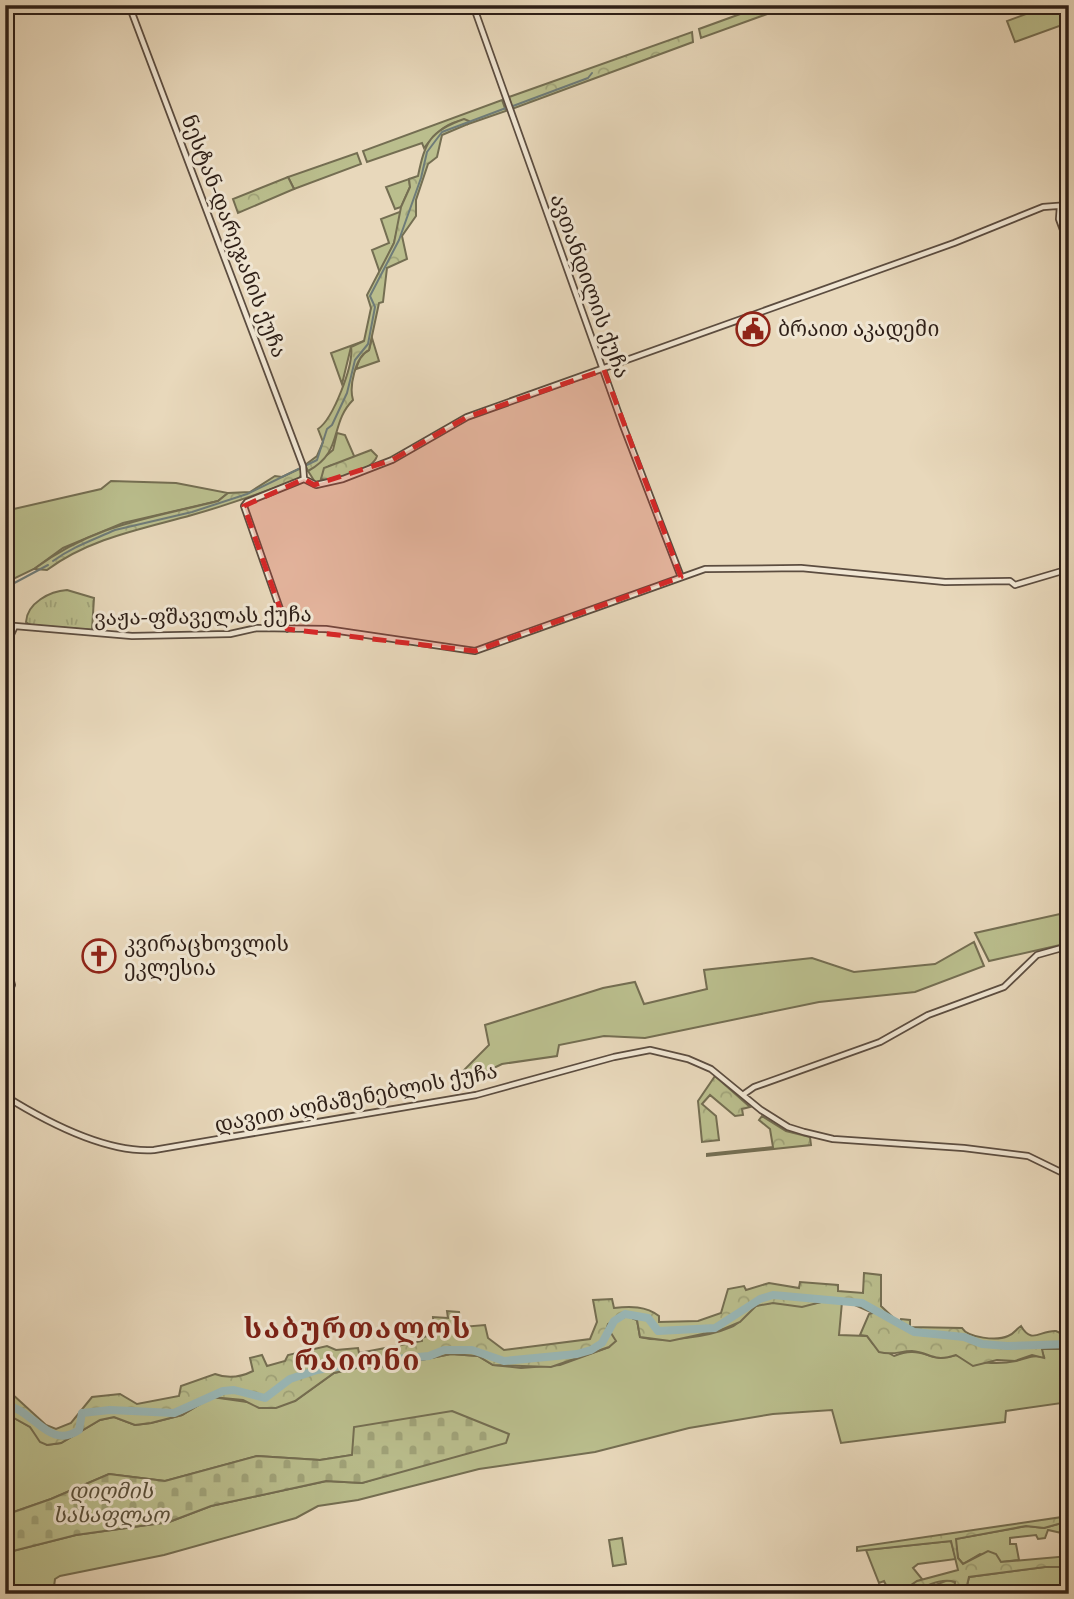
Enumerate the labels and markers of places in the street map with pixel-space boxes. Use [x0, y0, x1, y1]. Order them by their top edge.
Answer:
public building icon: ბრაით აკადემი [734, 310, 772, 348]
place label: ბრაით აკადემი [778, 313, 939, 344]
place label: კვირაცხოვლის ეკლესია [124, 928, 289, 983]
church icon: კვირაცხოვლის ეკლესია [80, 937, 118, 975]

